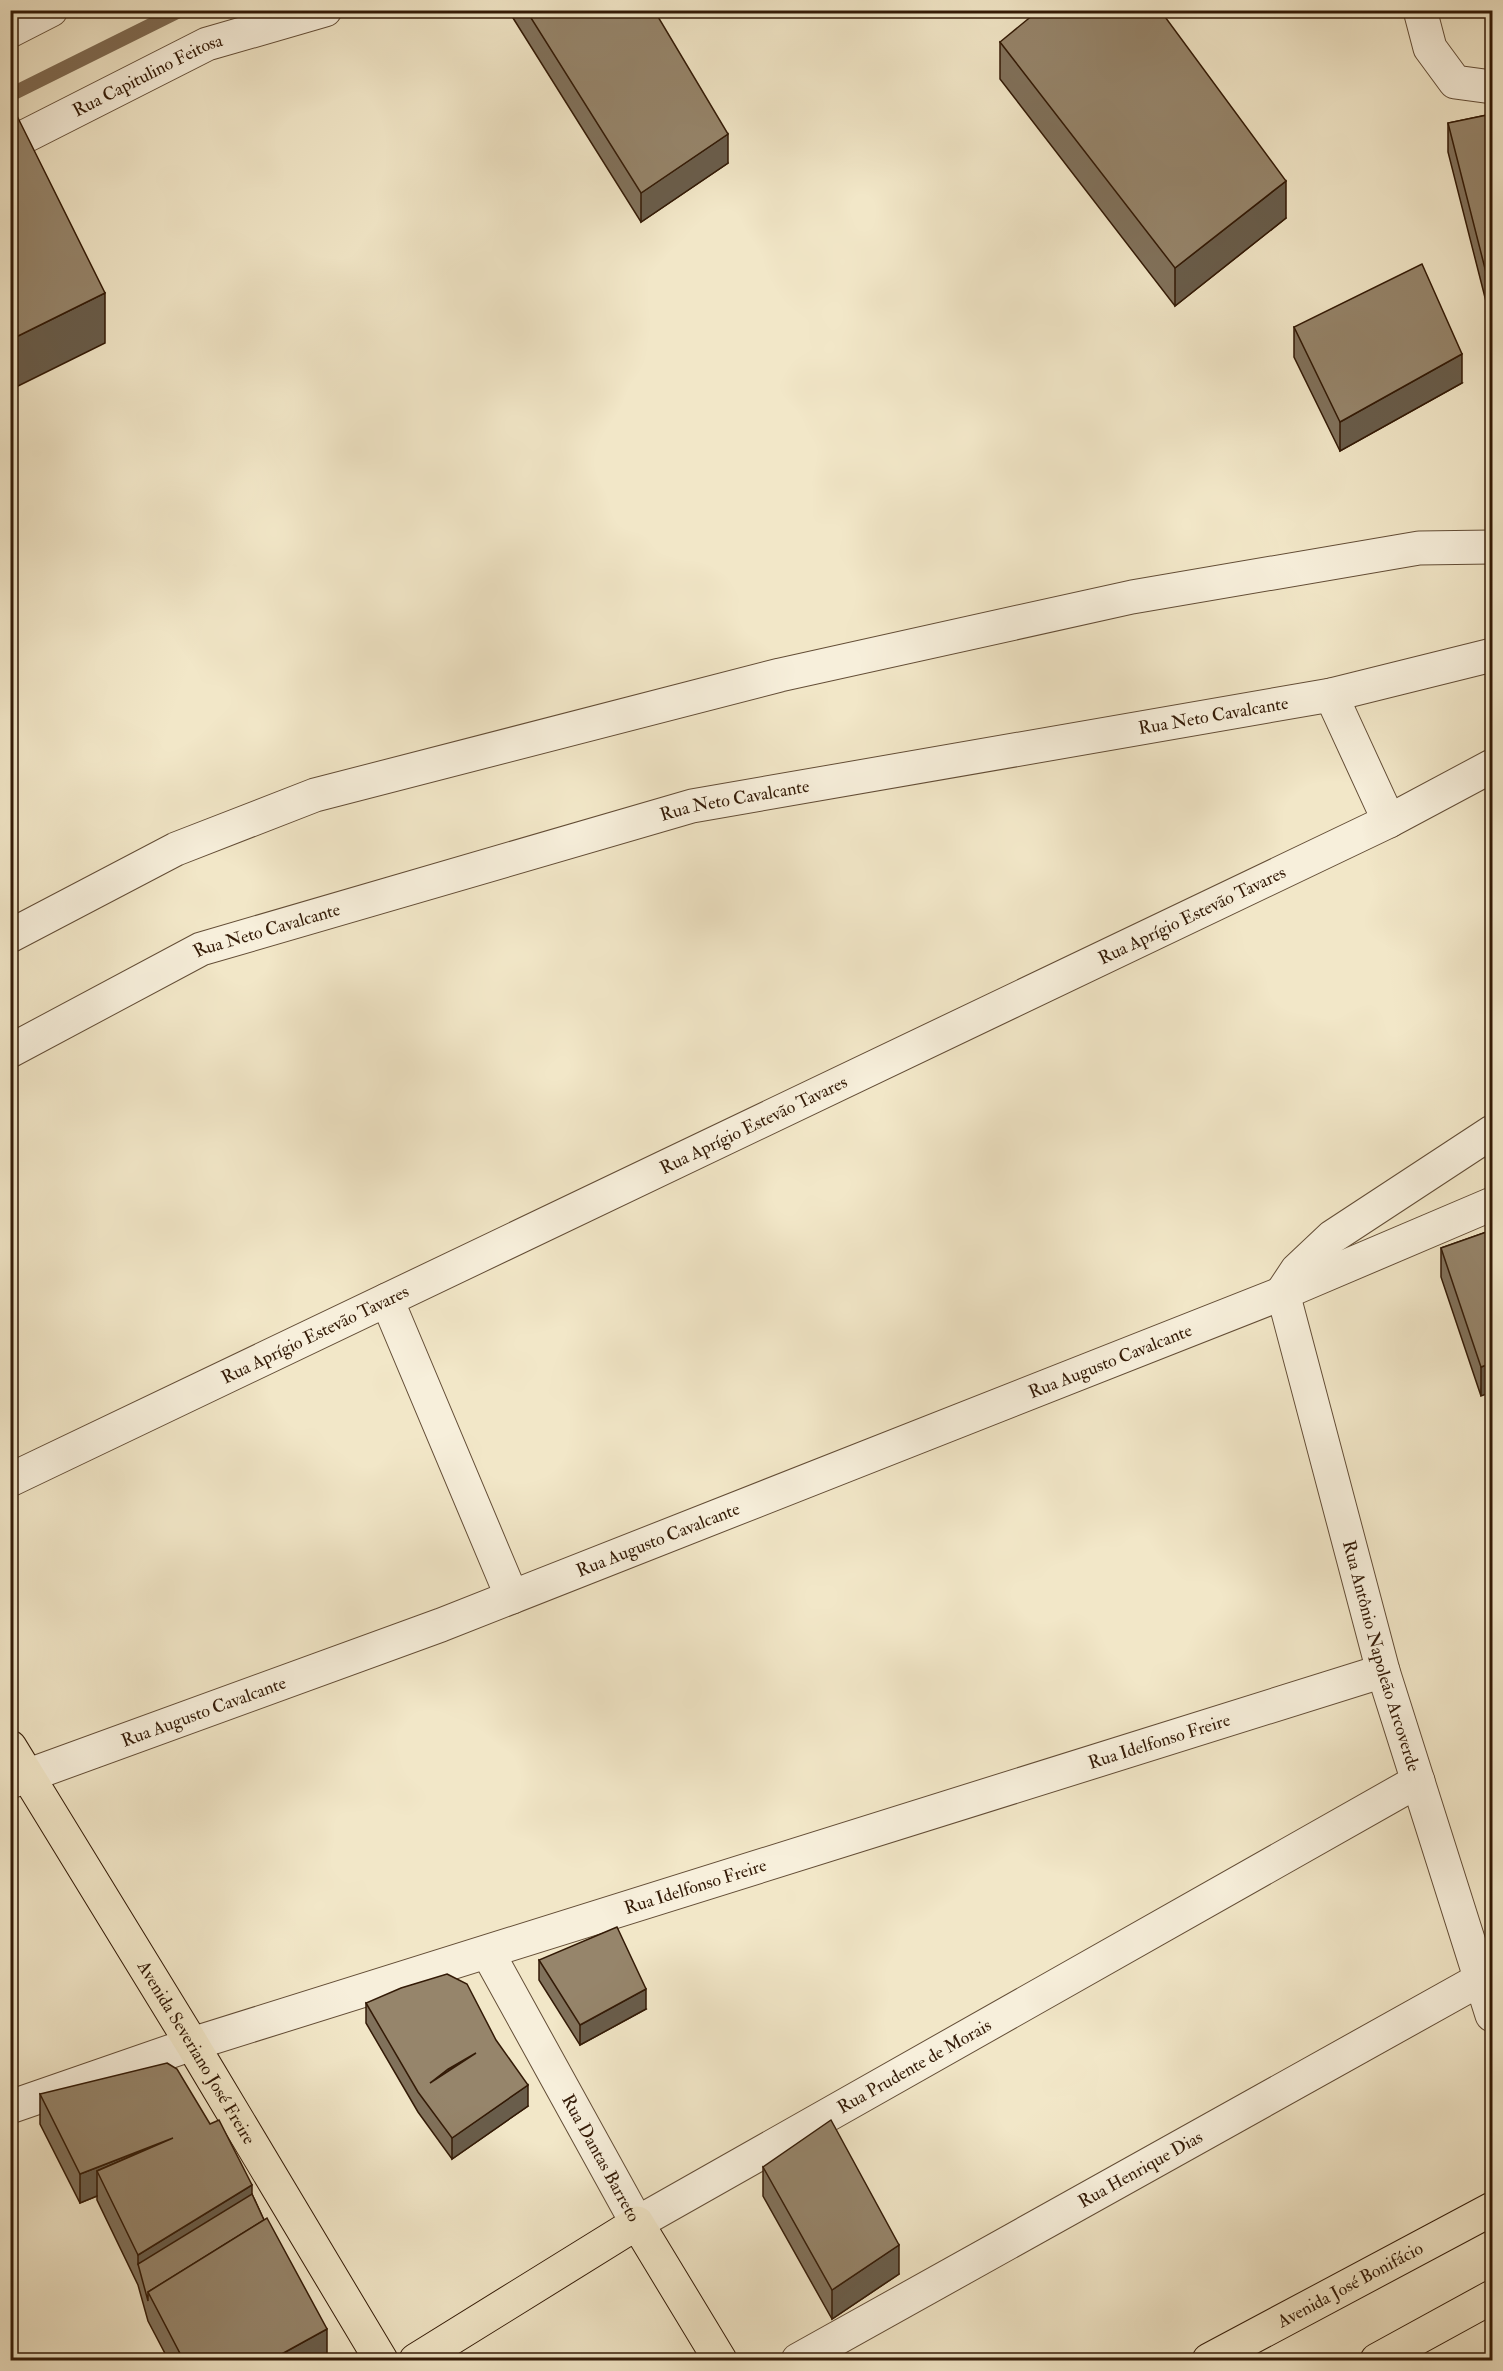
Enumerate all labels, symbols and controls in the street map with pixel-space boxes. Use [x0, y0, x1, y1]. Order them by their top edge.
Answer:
street label: Rua Capitulino Feitosa [69, 28, 226, 122]
street label: Rua Neto Cavalcante [1136, 691, 1291, 740]
street label: Rua Neto Cavalcante [657, 774, 812, 826]
street label: Rua Aprígio Estevão Tavares [1094, 861, 1290, 970]
street label: Rua Neto Cavalcante [189, 897, 343, 963]
street label: Rua Aprígio Estevão Tavares [656, 1070, 851, 1179]
street label: Rua Aprígio Estevão Tavares [217, 1280, 413, 1389]
street label: Rua Augusto Cavalcante [1025, 1318, 1196, 1404]
street label: Rua Augusto Cavalcante [573, 1497, 744, 1582]
street label: Rua Antônio Napoleão Arcoverde [1337, 1538, 1426, 1775]
street label: Rua Augusto Cavalcante [118, 1671, 290, 1752]
street label: Rua Idelfonso Freire [1085, 1708, 1233, 1774]
street label: Rua Idelfonso Freire [621, 1853, 770, 1919]
street label: Avenida Severiano José Freire [132, 1956, 261, 2149]
street label: Rua Prudente de Morais [833, 2013, 995, 2119]
street label: Rua Dantas Barreto [557, 2090, 646, 2226]
street label: Rua Henrique Dias [1074, 2125, 1207, 2213]
street label: Avenida José Bonifácio [1272, 2236, 1427, 2333]

